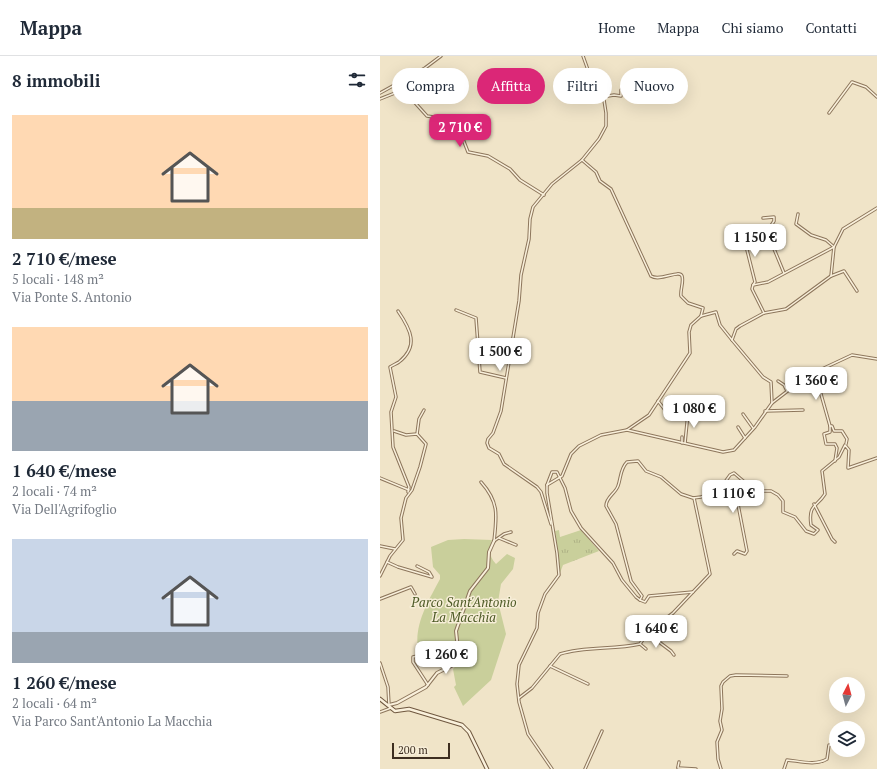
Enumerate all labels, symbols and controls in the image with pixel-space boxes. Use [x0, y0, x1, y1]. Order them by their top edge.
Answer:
text: Mappa [20, 15, 82, 40]
text: Home [598, 18, 635, 37]
text: Mappa [657, 18, 699, 37]
text: Chi siamo [721, 18, 783, 37]
text: Contatti [805, 18, 857, 37]
chip: Compra [392, 68, 469, 104]
chip: Affitta [477, 68, 545, 104]
chip: Filtri [553, 68, 612, 104]
chip: Nuovo [620, 68, 688, 104]
text: 8 immobili [12, 69, 100, 92]
icon: filters [346, 69, 368, 91]
pin: 2 710 € [423, 114, 497, 148]
text: 2 710 € [438, 118, 482, 136]
icon: home [154, 141, 226, 213]
pin: 1 150 € [718, 224, 792, 258]
text: 1 150 € [733, 228, 777, 246]
text: 2 710 €/mese [12, 247, 117, 270]
text: 5 locali · 148 m² [12, 270, 104, 288]
text: Via Ponte S. Antonio [12, 288, 132, 306]
pin: 1 500 € [463, 338, 537, 372]
text: 1 500 € [478, 342, 522, 360]
icon: home [154, 353, 226, 425]
pin: 1 360 € [779, 367, 853, 401]
text: 1 360 € [794, 371, 838, 389]
pin: 1 080 € [657, 395, 731, 429]
text: 1 080 € [672, 399, 716, 417]
text: 1 640 €/mese [12, 459, 117, 482]
pin: 1 110 € [696, 480, 770, 514]
text: 2 locali · 74 m² [12, 482, 97, 500]
text: 1 110 € [711, 484, 755, 502]
text: Via Dell'Agrifoglio [12, 500, 117, 518]
icon: home [154, 565, 226, 637]
park label: Parco Sant'Antonio La Macchia [410, 593, 517, 626]
pin: 1 640 € [619, 615, 693, 649]
text: 1 640 € [634, 619, 678, 637]
pin: 1 260 € [409, 641, 483, 675]
text: 1 260 € [424, 645, 468, 663]
text: 1 260 €/mese [12, 671, 117, 694]
north arrow [829, 677, 865, 713]
map controls [829, 677, 865, 757]
text: 2 locali · 64 m² [12, 694, 97, 712]
text: Via Parco Sant'Antonio La Macchia [12, 712, 212, 730]
button: layers [829, 721, 865, 757]
scale bar [392, 741, 450, 760]
text: 200 m [398, 743, 428, 757]

